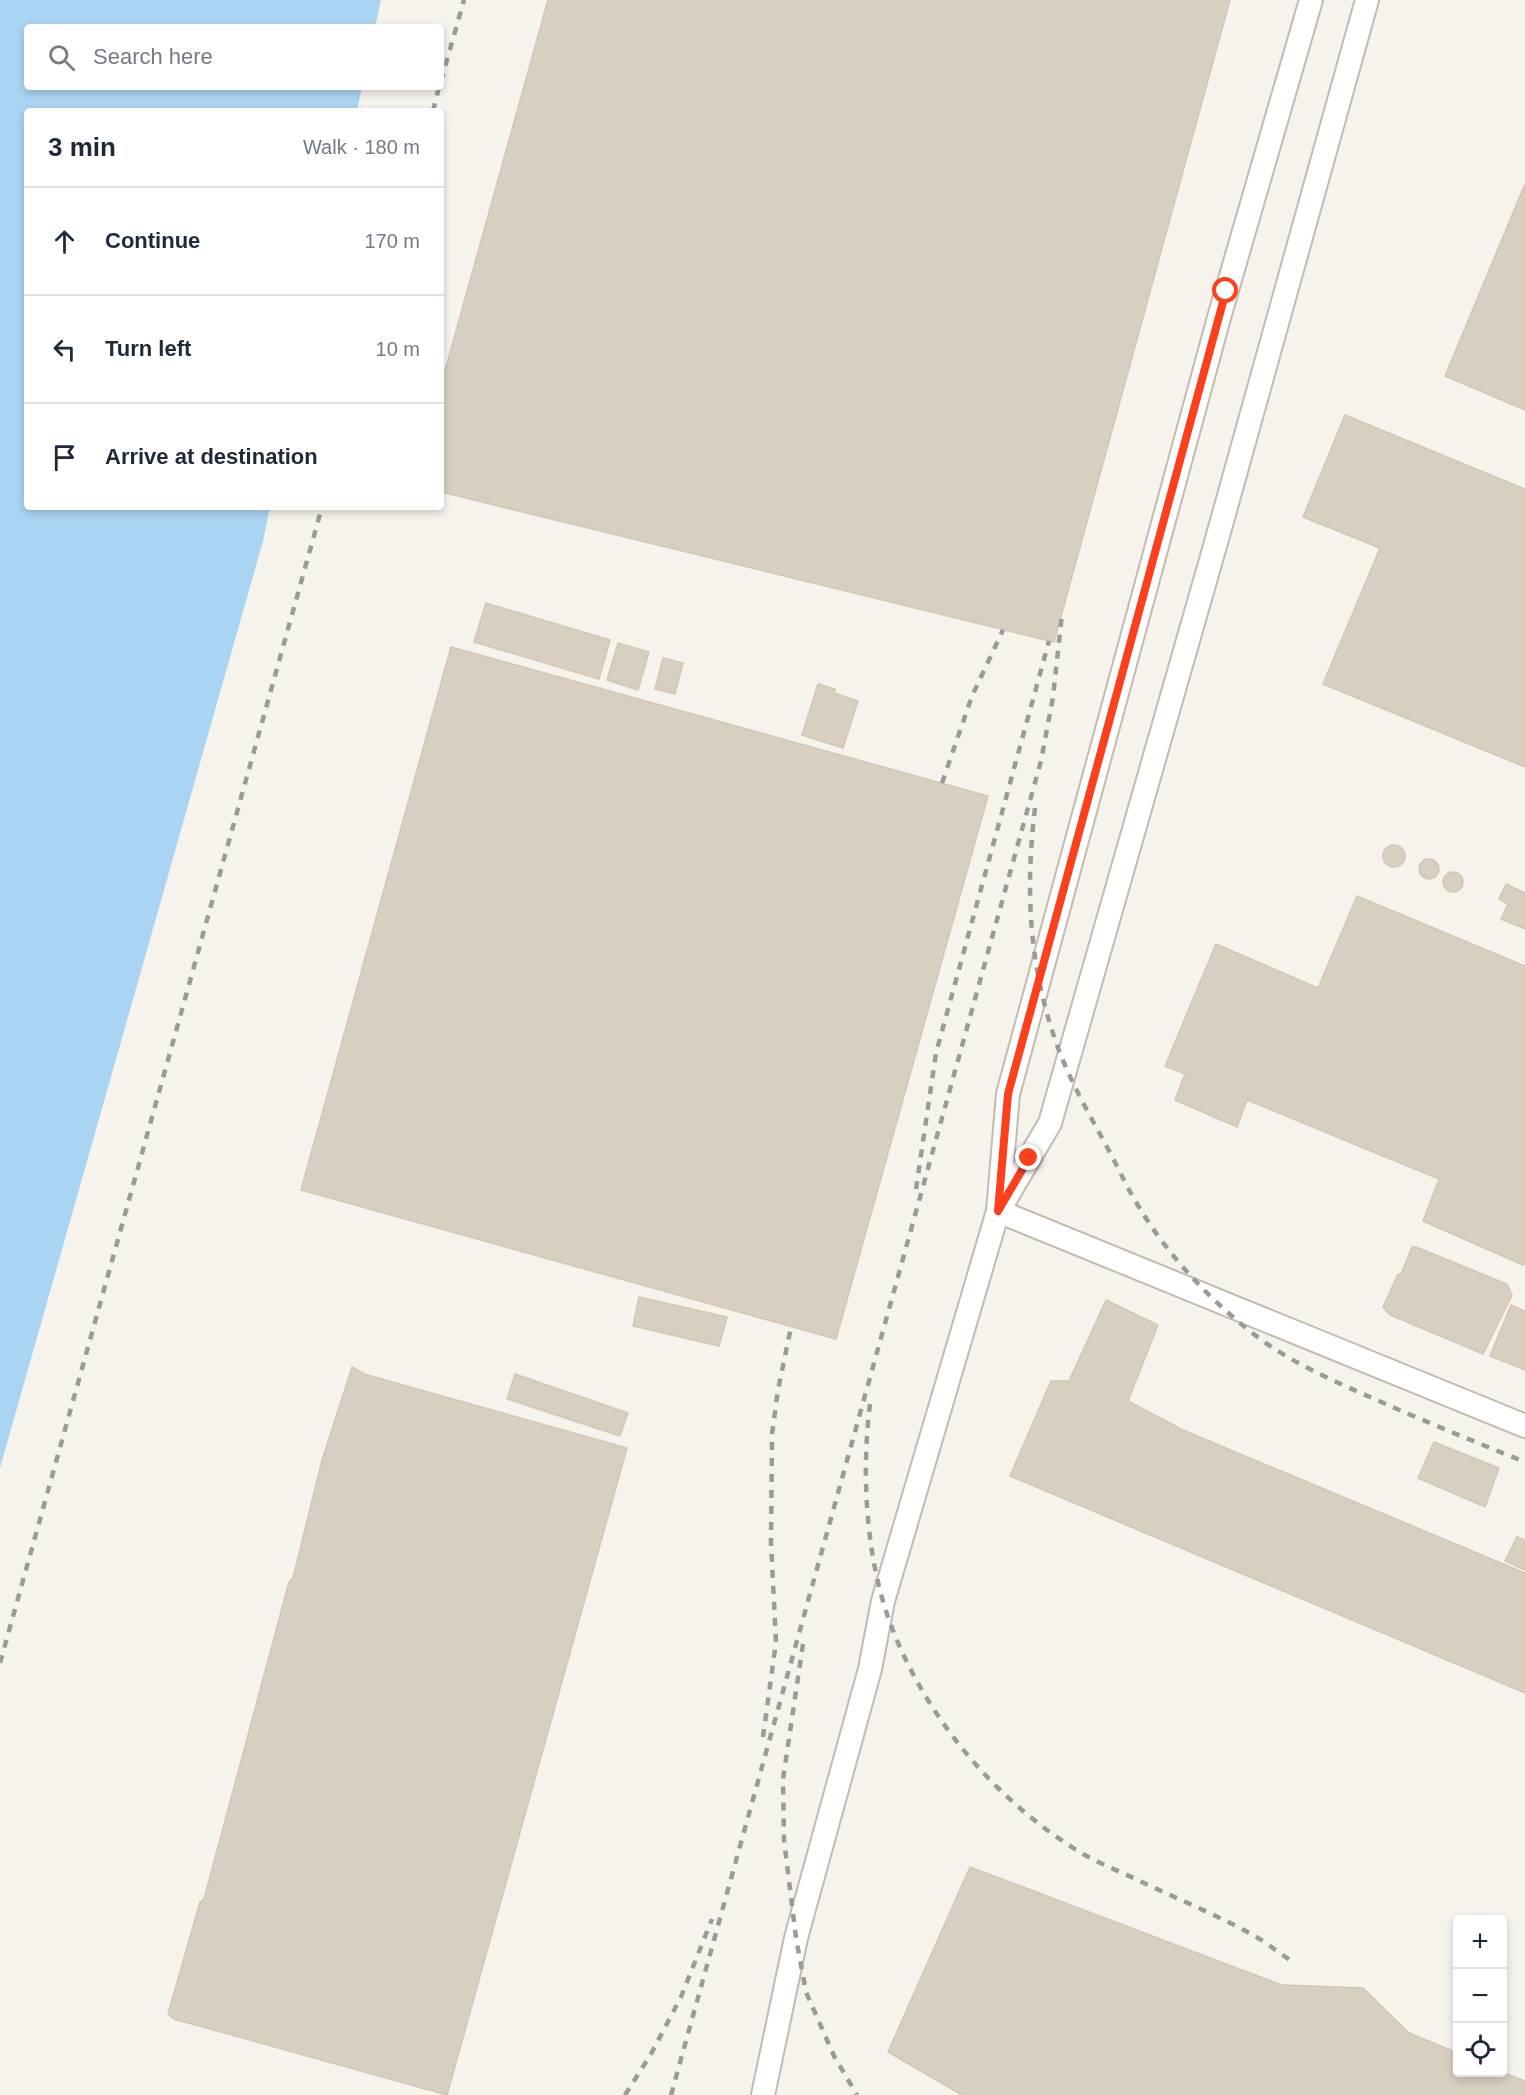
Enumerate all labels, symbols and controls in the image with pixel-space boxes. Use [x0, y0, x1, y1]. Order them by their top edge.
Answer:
search box [24, 24, 444, 90]
icon: search [45, 41, 78, 74]
text: Search here [93, 44, 213, 69]
text: 3 min [48, 132, 116, 162]
text: Walk · 180 m [303, 136, 420, 158]
icon: ahead [48, 225, 81, 258]
text: Continue [105, 228, 200, 253]
text: 170 m [364, 230, 420, 252]
route start [1212, 277, 1238, 303]
icon: left [48, 333, 81, 366]
text: Turn left [105, 336, 191, 361]
text: 10 m [376, 338, 420, 360]
icon: arrive [48, 441, 81, 474]
text: Arrive at destination [105, 444, 318, 469]
route end [1015, 1144, 1041, 1170]
map controls [1453, 1915, 1507, 2077]
button: + [1453, 1915, 1507, 1969]
button: − [1453, 1969, 1507, 2023]
button: locate [1453, 2023, 1507, 2077]

